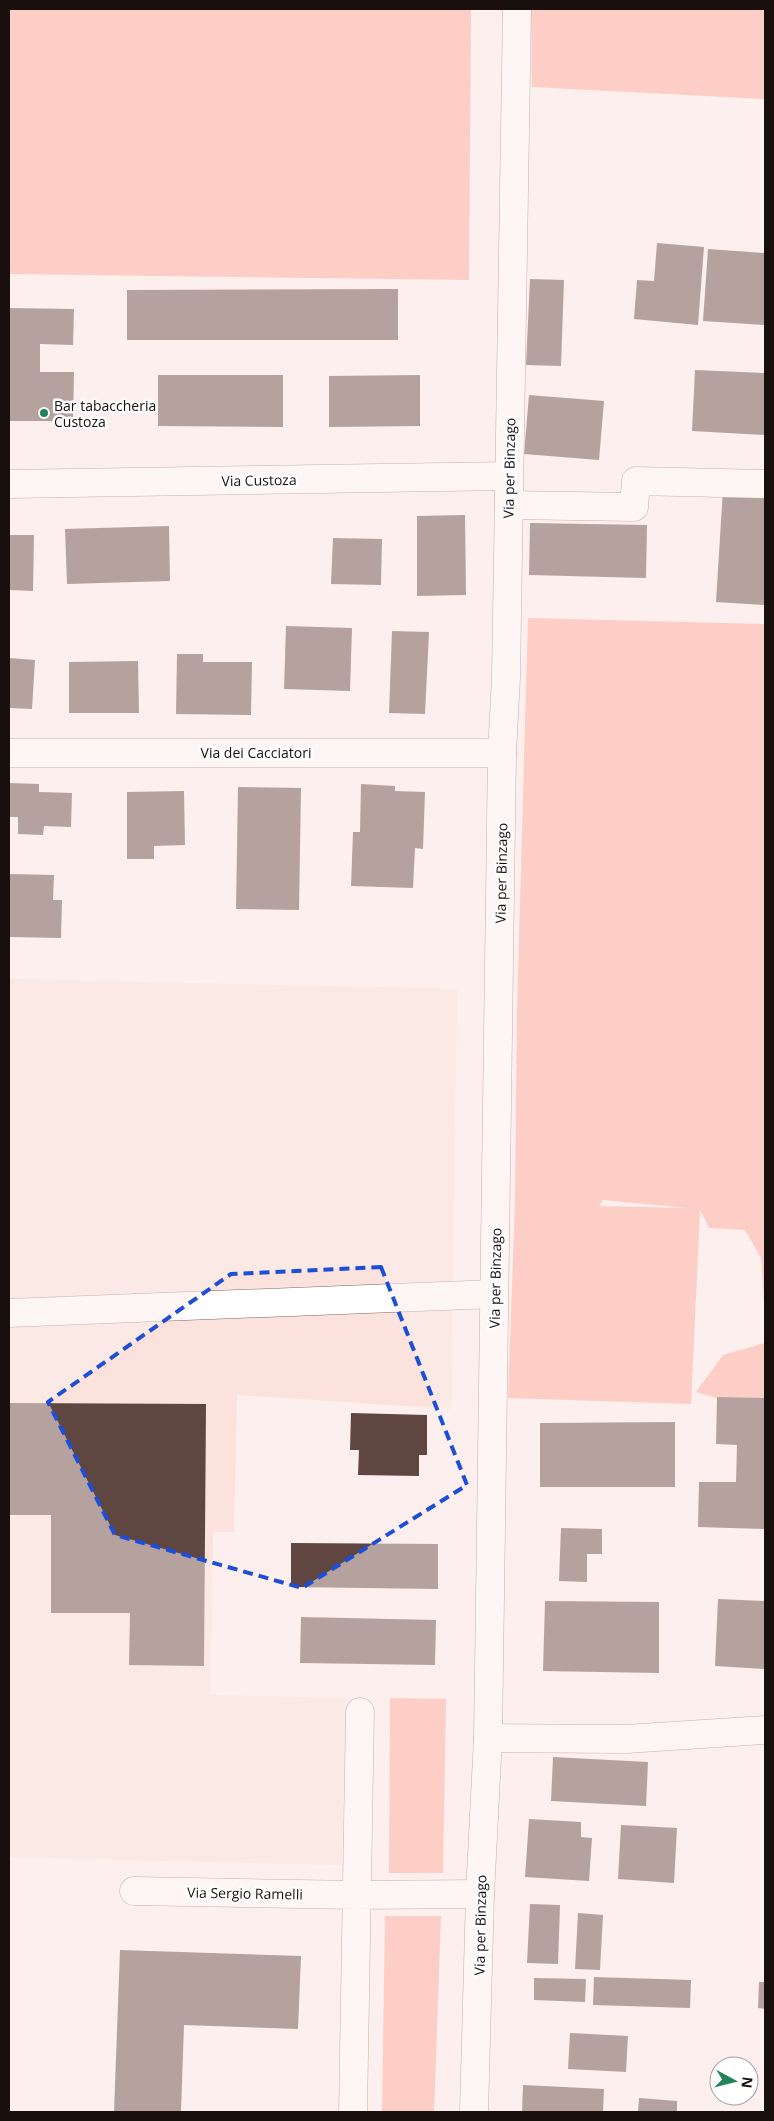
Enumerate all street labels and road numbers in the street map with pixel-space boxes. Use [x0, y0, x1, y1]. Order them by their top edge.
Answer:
street label: Via per Binzago [499, 418, 519, 518]
street label: Via Custoza [221, 470, 297, 490]
street label: Via dei Cacciatori [201, 743, 311, 762]
street label: Via per Binzago [491, 823, 511, 923]
street label: Via per Binzago [485, 1228, 505, 1328]
street label: Via per Binzago [470, 1875, 490, 1975]
street label: Via Sergio Ramelli [187, 1882, 303, 1904]

